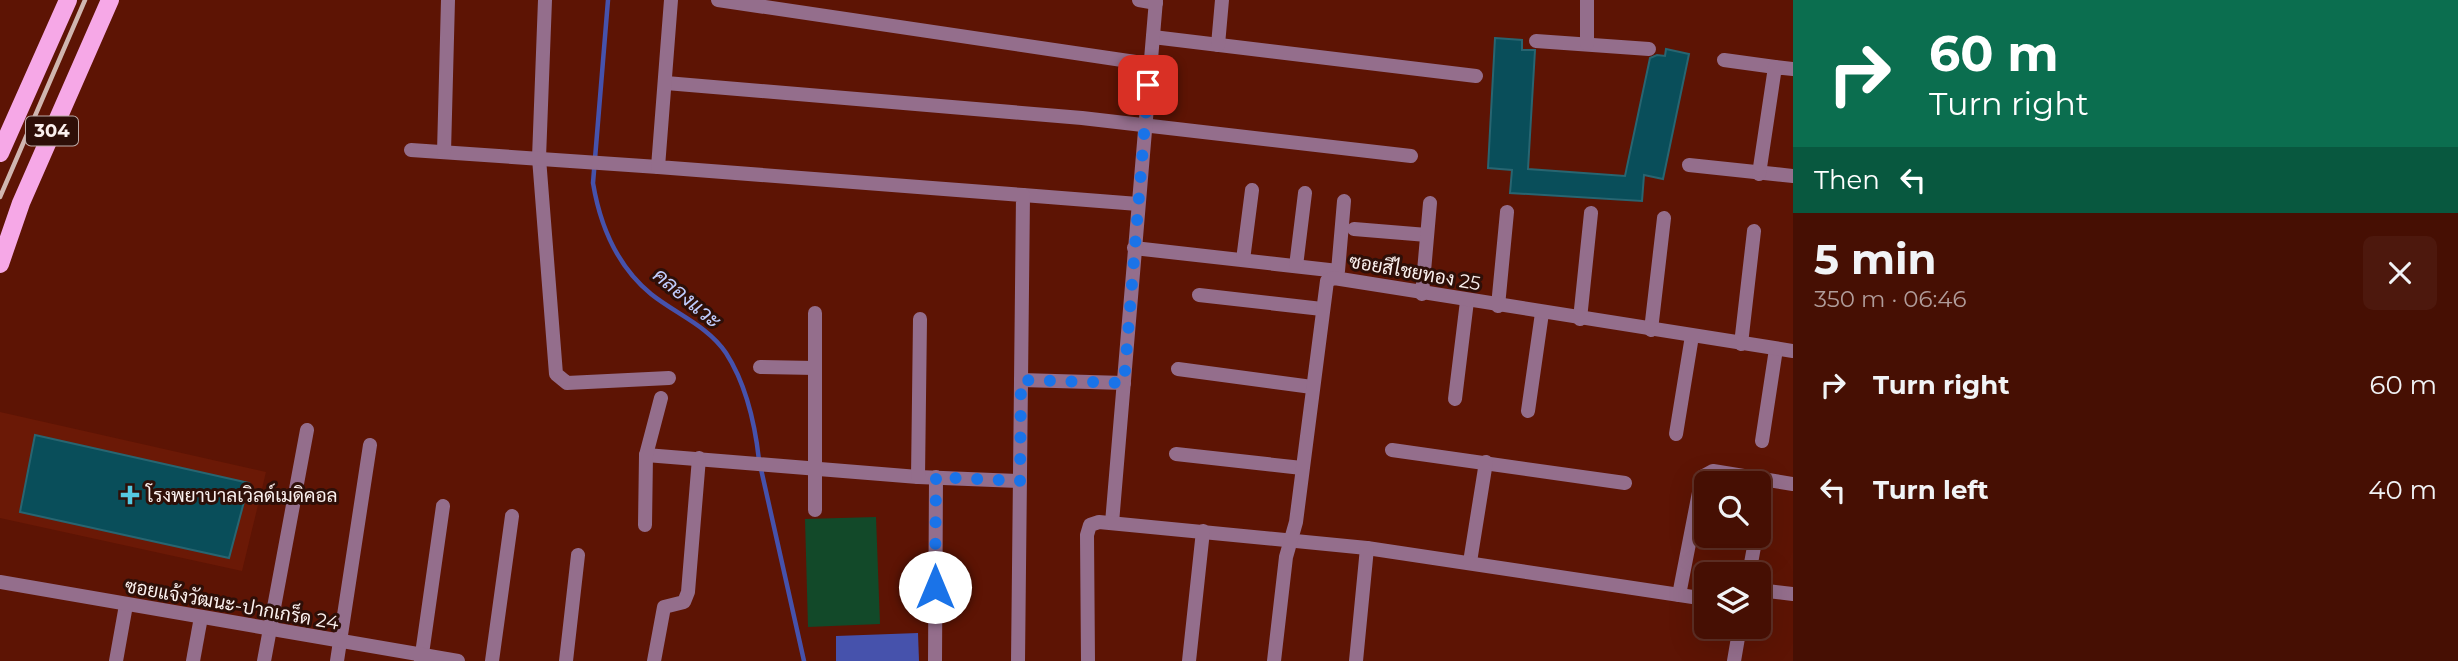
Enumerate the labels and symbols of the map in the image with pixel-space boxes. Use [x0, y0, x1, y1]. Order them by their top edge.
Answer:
pin [1118, 55, 1178, 115]
road number: 304 [26, 116, 78, 146]
street label: ซอยสีไชยทอง 25 [1347, 249, 1483, 295]
water label: คลองแวะ [648, 262, 727, 334]
place label: โรงพยาบาลเวิลด์เมดิคอล [145, 483, 338, 507]
marker: โรงพยาบาลเวิลด์เมดิคอล [120, 485, 140, 505]
position arrow [898, 550, 972, 624]
street label: ซอยแจ้งวัฒนะ-ปากเกร็ด 24 [123, 572, 341, 635]

